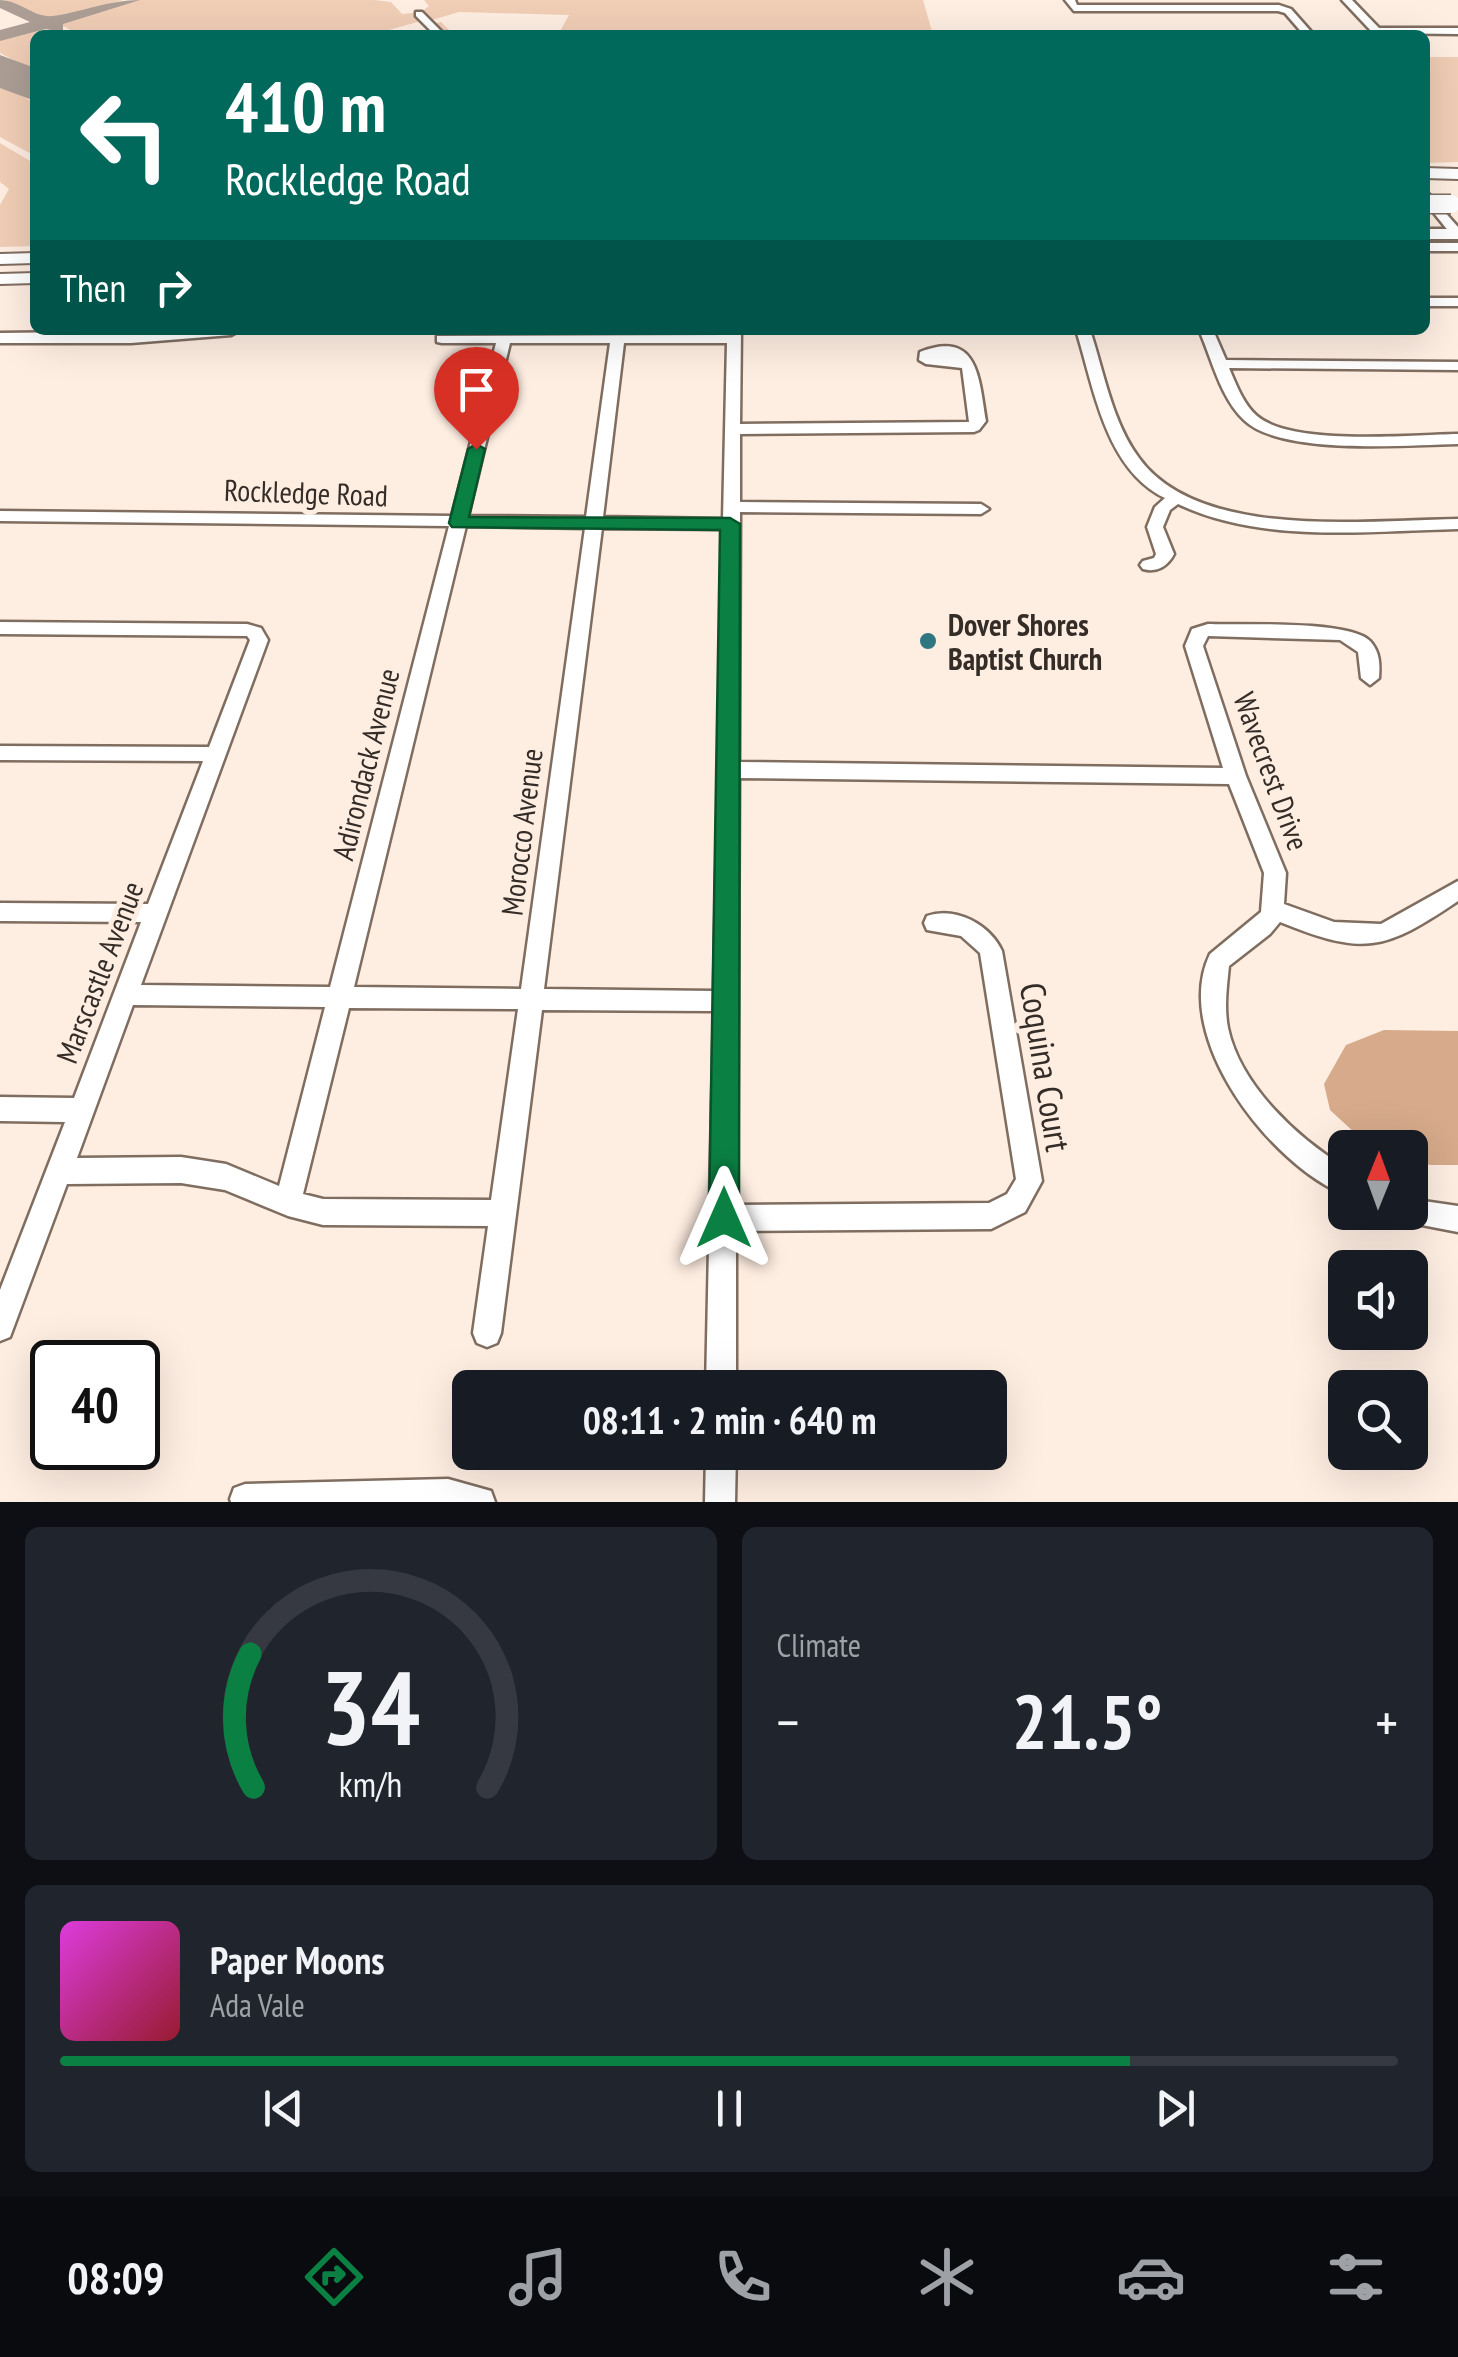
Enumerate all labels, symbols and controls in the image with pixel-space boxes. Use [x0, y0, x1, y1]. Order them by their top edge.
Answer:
text: 410 m [225, 61, 386, 151]
icon: left [60, 70, 190, 200]
text: Rockledge Road [225, 149, 471, 207]
icon: right [146, 260, 201, 315]
text: Then [60, 263, 126, 312]
pin [434, 347, 519, 450]
icon: arrive [449, 362, 504, 417]
street label: Rockledge Road [223, 470, 389, 514]
place label: Dover Shores Baptist Church [948, 605, 1102, 678]
marker: Dover Shores Baptist Church [917, 630, 939, 652]
street label: Adirondack Avenue [322, 664, 408, 864]
street label: Wavecrest Drive [1225, 687, 1319, 855]
street label: Morocco Avenue [491, 746, 551, 918]
street label: Marscastle Avenue [47, 876, 151, 1068]
street label: Coquina Court [1010, 979, 1082, 1155]
north arrow [1328, 1130, 1428, 1230]
map controls [1328, 1130, 1428, 1470]
position arrow [672, 1166, 776, 1270]
button: sound [1328, 1250, 1428, 1350]
speed limit sign: 40 [30, 1340, 160, 1470]
button: search [1328, 1370, 1428, 1470]
text: 08:11 · 2 min · 640 m [583, 1395, 876, 1444]
text: Climate [777, 1624, 861, 1666]
text: 34 [321, 1639, 420, 1774]
text: 21.5° [1012, 1673, 1163, 1770]
text: − [777, 1686, 799, 1757]
text: + [1375, 1686, 1398, 1757]
text: km/h [339, 1761, 402, 1807]
text: Paper Moons [210, 1935, 385, 1984]
text: Ada Vale [210, 1984, 305, 2026]
icon: previous [256, 2081, 311, 2136]
icon: pause [702, 2081, 757, 2136]
icon: next [1148, 2081, 1203, 2136]
icon: directions [299, 2242, 369, 2312]
icon: music [503, 2242, 573, 2312]
icon: phone [708, 2242, 778, 2312]
icon: climate [912, 2242, 982, 2312]
icon: car [1116, 2242, 1186, 2312]
icon: filters [1321, 2242, 1391, 2312]
text: 08:09 [67, 2248, 165, 2306]

